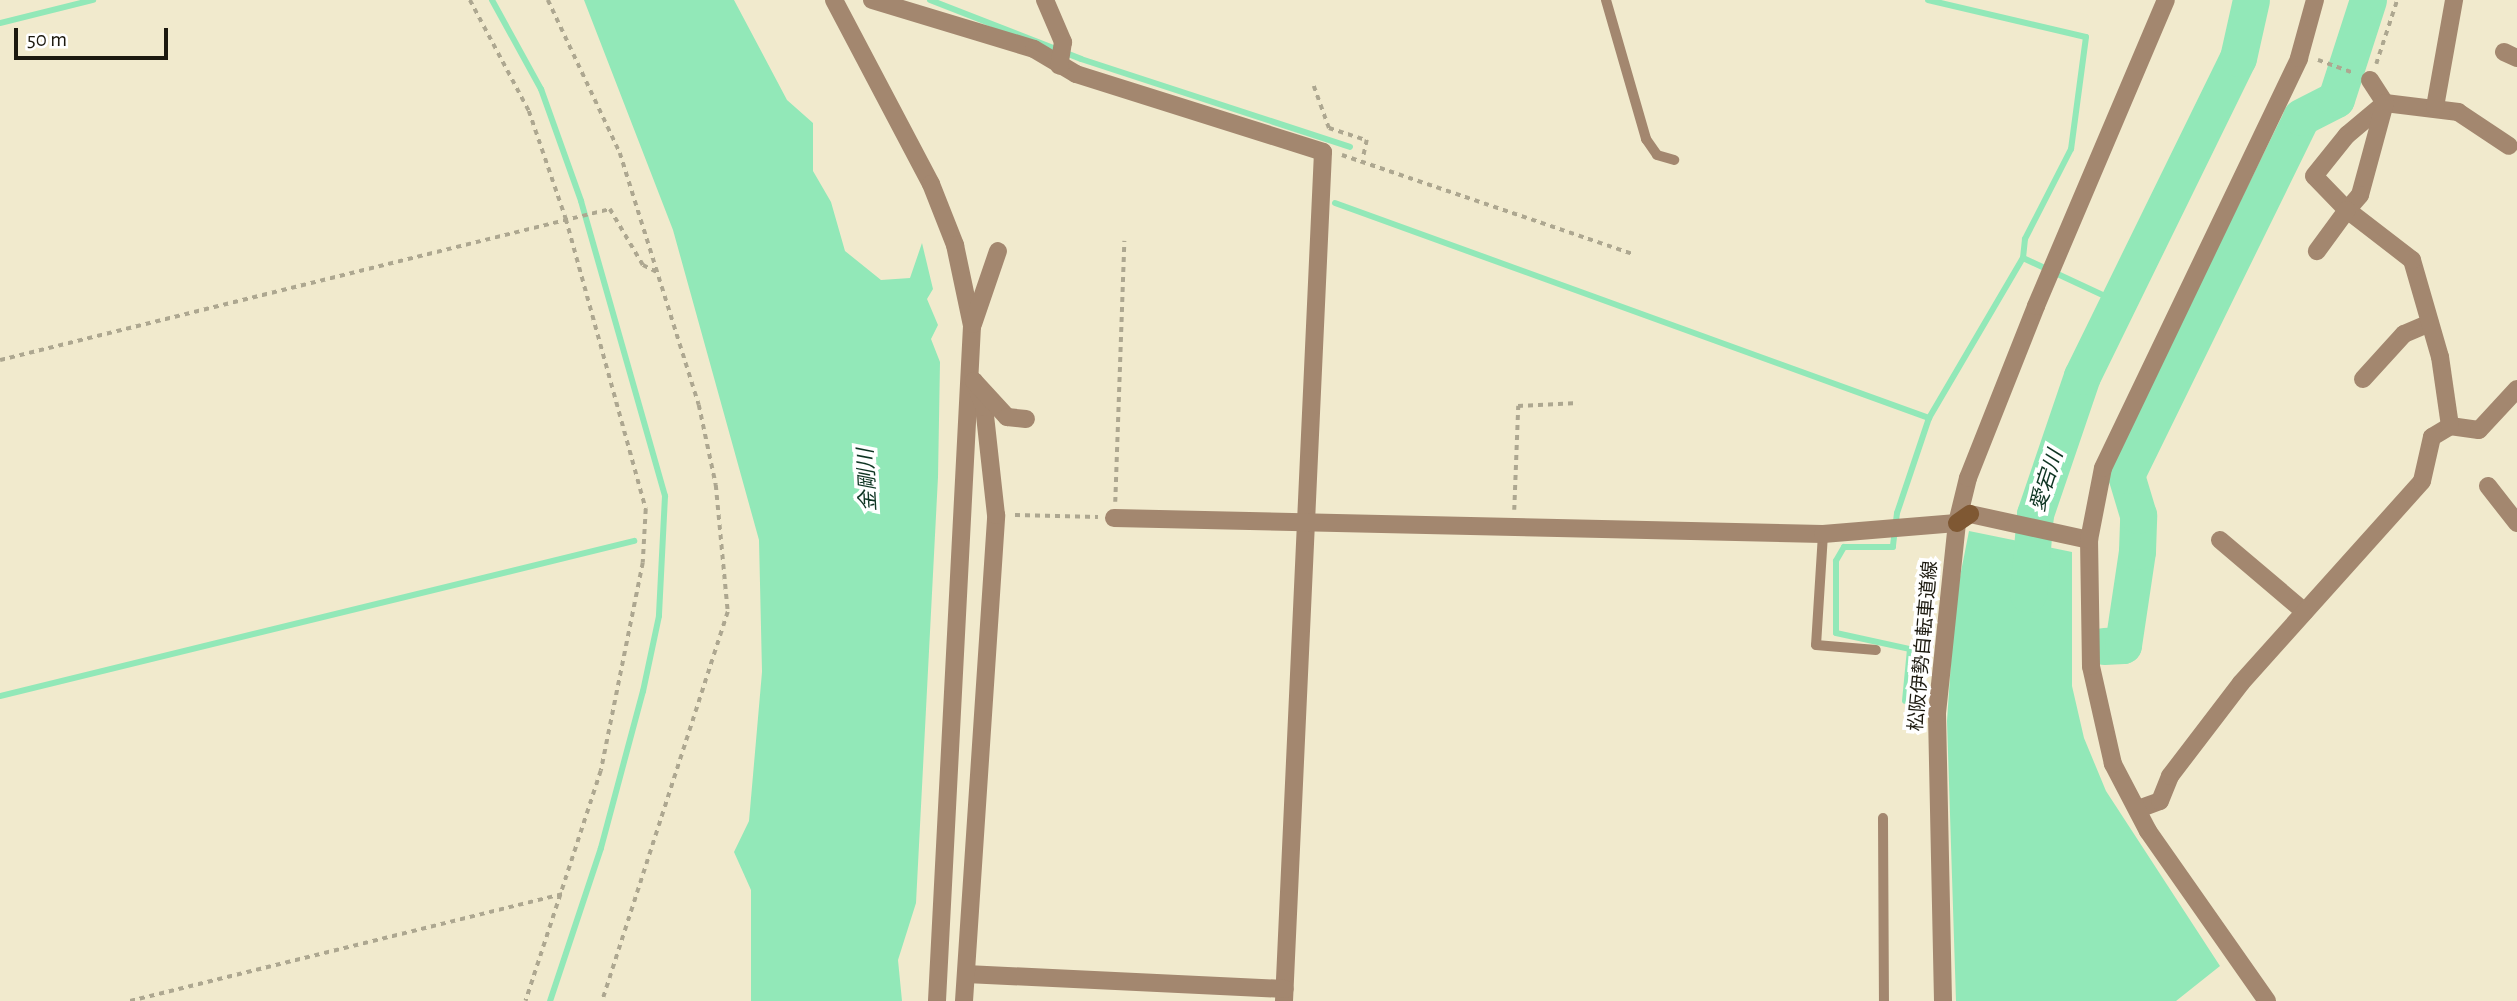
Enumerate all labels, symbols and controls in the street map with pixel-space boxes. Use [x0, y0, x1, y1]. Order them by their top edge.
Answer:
scale bar [18, 14, 172, 58]
text: 50 m [27, 29, 67, 50]
water label: 愛宕川 [2025, 447, 2069, 515]
water label: 金剛川 [854, 448, 882, 512]
street label: 松阪伊勢自転車道線 [1905, 560, 1943, 732]

